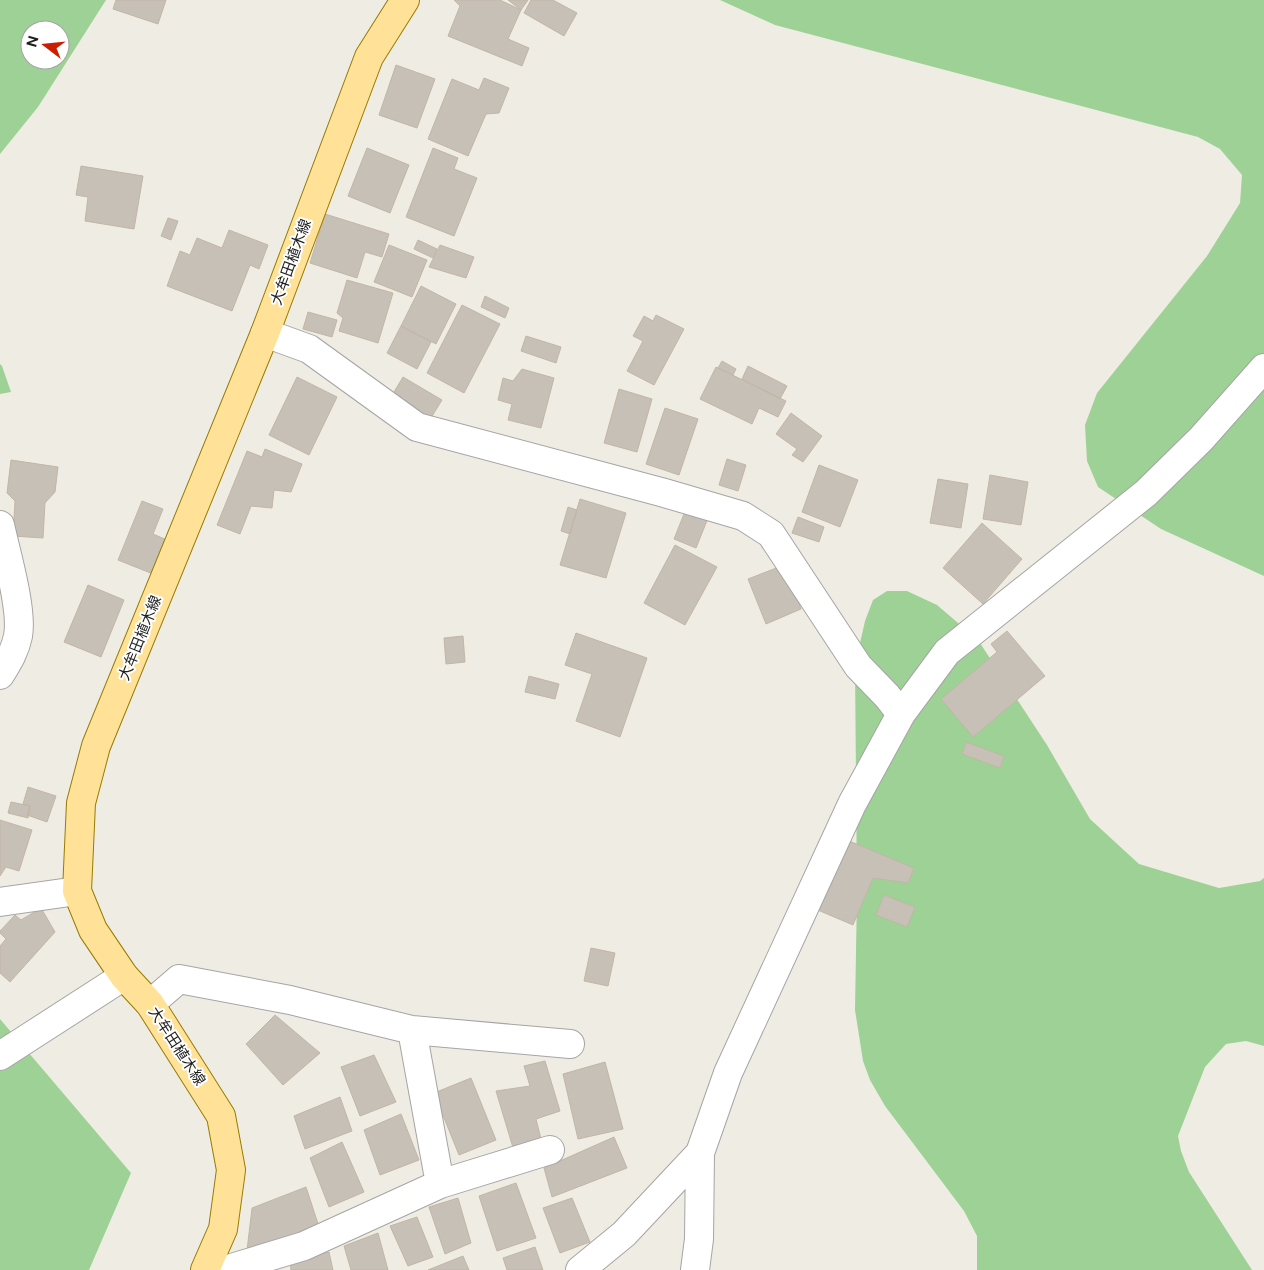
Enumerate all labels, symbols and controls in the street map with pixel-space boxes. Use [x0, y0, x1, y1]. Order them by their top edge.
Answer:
north arrow [20, 20, 70, 70]
text: N [23, 34, 42, 49]
street label: 大牟田植木線 [267, 217, 314, 307]
street label: 大牟田植木線 [115, 593, 164, 683]
street label: 大牟田植木線 [146, 1003, 209, 1088]

